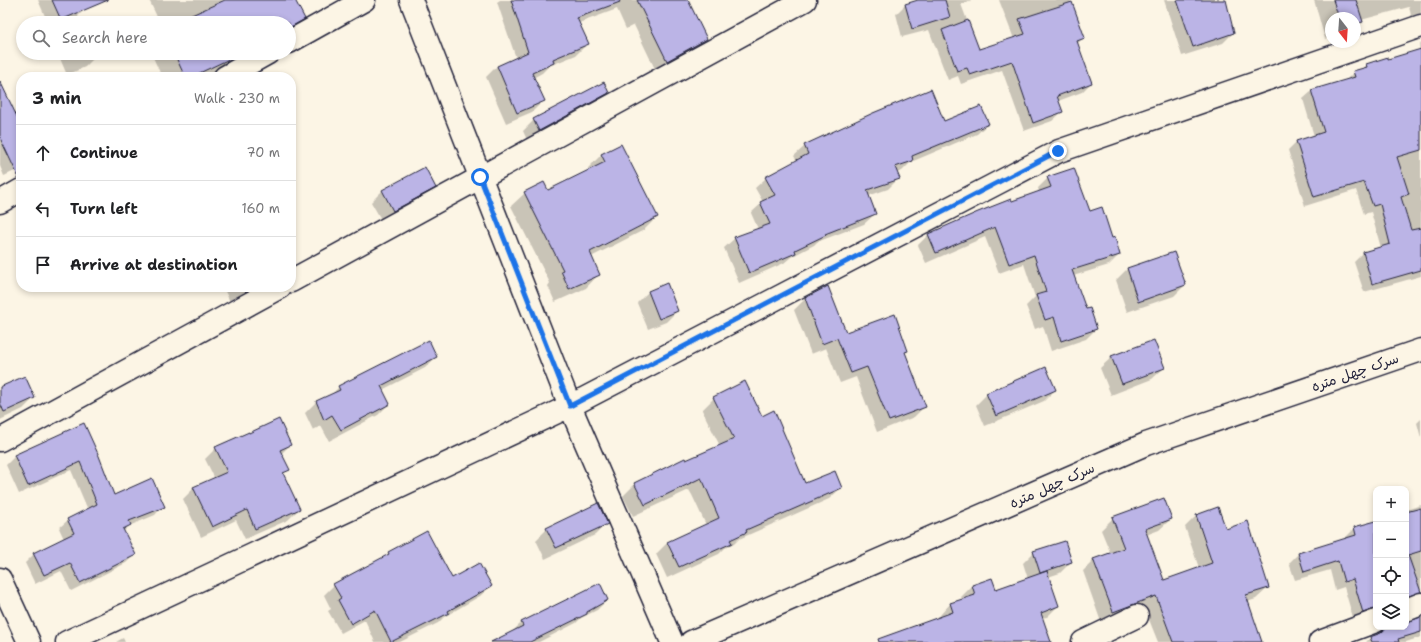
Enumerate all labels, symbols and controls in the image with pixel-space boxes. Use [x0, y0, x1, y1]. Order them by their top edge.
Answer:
north arrow [1325, 12, 1361, 48]
search box [16, 16, 296, 60]
icon: search [30, 27, 52, 49]
text: Search here [62, 28, 148, 48]
text: 3 min [32, 87, 82, 109]
text: Walk · 230 m [194, 90, 280, 107]
icon: ahead [32, 142, 54, 164]
route end [1049, 142, 1067, 160]
text: Continue [70, 143, 138, 163]
text: 70 m [246, 144, 280, 161]
route start [471, 168, 489, 186]
icon: left [32, 198, 54, 220]
text: Turn left [70, 199, 138, 219]
text: 160 m [242, 200, 280, 217]
icon: arrive [32, 254, 54, 276]
text: Arrive at destination [70, 255, 238, 275]
street label: سرک چهل متره [1309, 349, 1401, 396]
street label: سرک چهل متره [1007, 458, 1098, 513]
map controls [1373, 486, 1409, 630]
button: + [1373, 486, 1409, 522]
button: − [1373, 522, 1409, 558]
button: locate [1373, 558, 1409, 594]
button: layers [1373, 594, 1409, 630]

